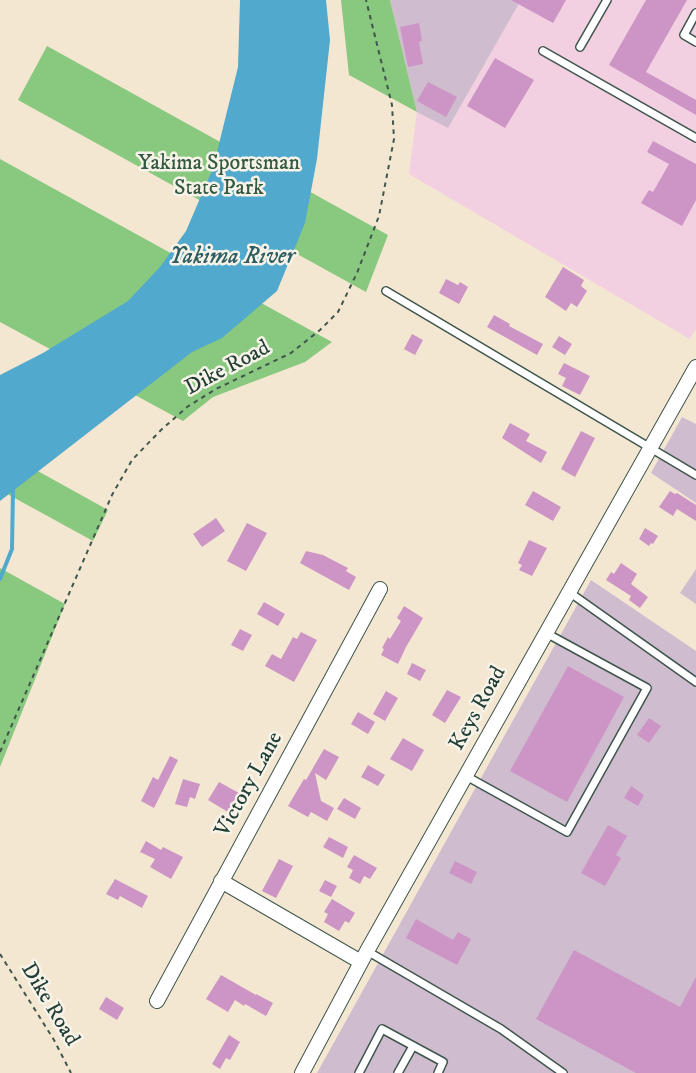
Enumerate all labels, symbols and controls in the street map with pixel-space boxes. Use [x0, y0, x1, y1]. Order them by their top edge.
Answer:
park label: Yakima Sportsman State Park [138, 151, 300, 202]
water label: Yakima River [169, 244, 295, 272]
street label: Dike Road [181, 336, 275, 402]
street label: Keys Road [445, 662, 513, 756]
street label: Victory Lane [210, 728, 290, 842]
street label: Dike Road [14, 959, 84, 1051]

